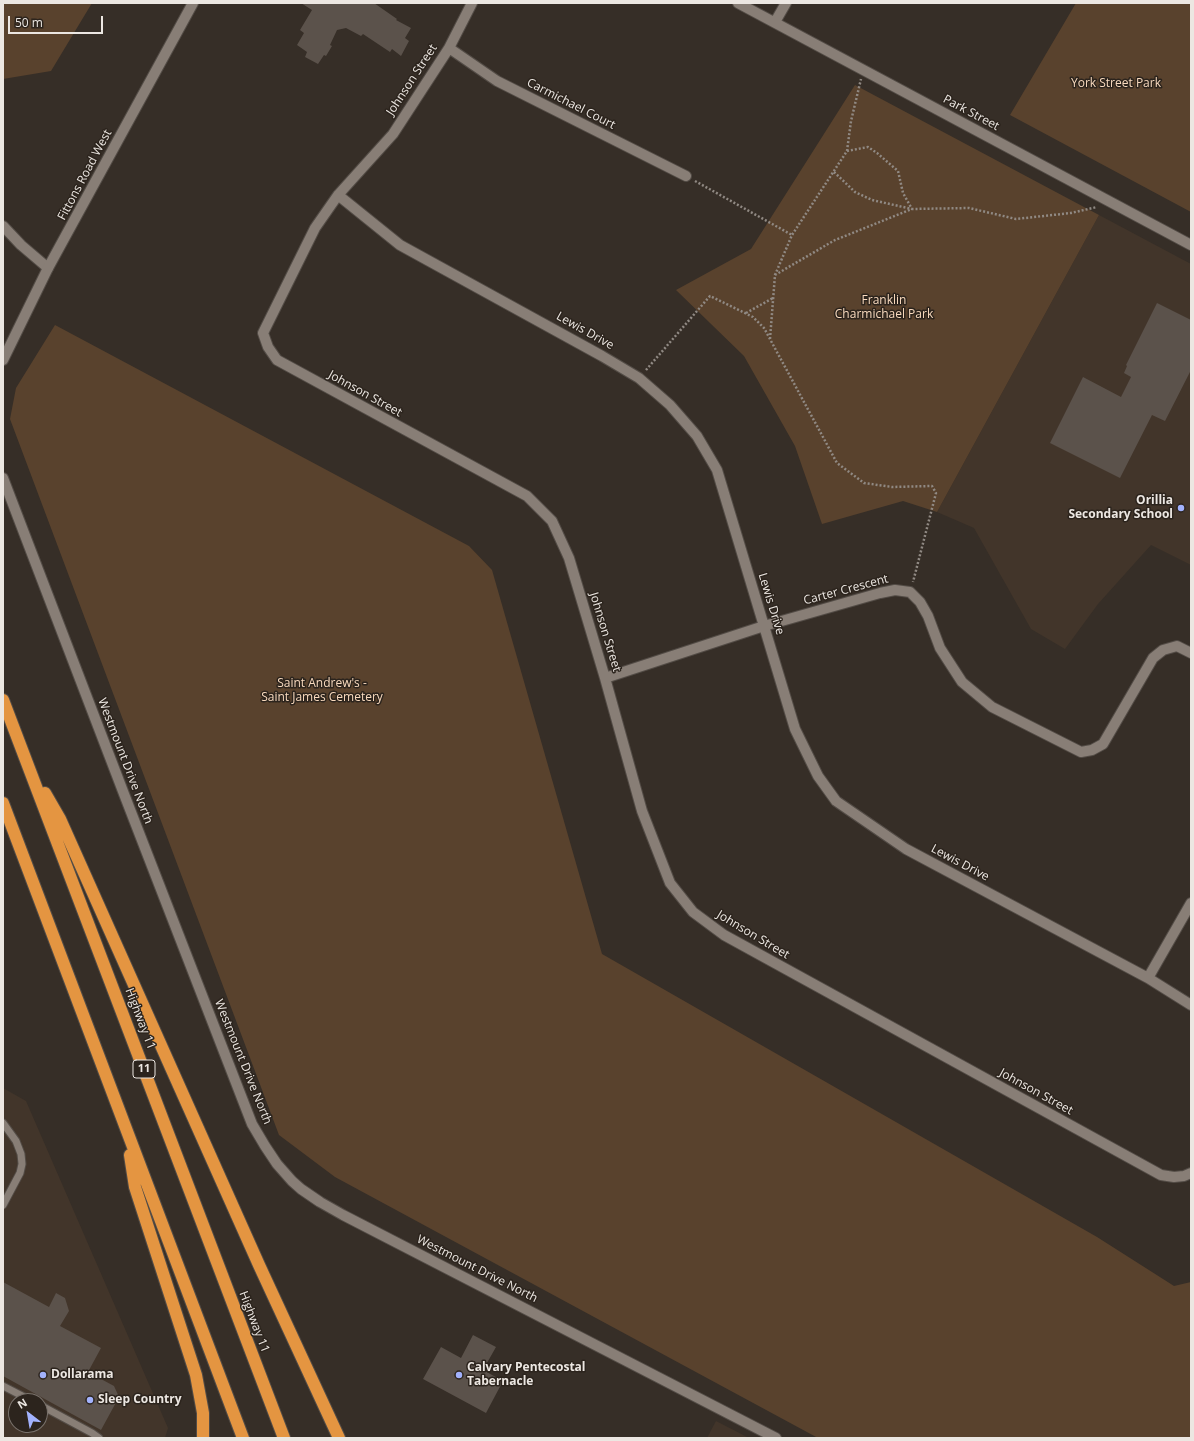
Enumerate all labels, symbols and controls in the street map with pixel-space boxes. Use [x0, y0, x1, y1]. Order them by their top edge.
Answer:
scale bar [10, 8, 105, 34]
text: 50 m [15, 14, 43, 31]
street label: Johnson Street [384, 42, 440, 118]
street label: Carmichael Court [524, 76, 618, 132]
park label: York Street Park [1071, 77, 1161, 91]
street label: Park Street [940, 92, 1002, 134]
street label: Fittons Road West [55, 127, 115, 223]
park label: Franklin Charmichael Park [835, 294, 933, 322]
street label: Lewis Drive [554, 309, 616, 353]
street label: Johnson Street [326, 368, 404, 420]
place label: Orillia Secondary School [1068, 494, 1173, 522]
marker: Orillia Secondary School [1176, 503, 1186, 513]
street label: Lewis Drive [755, 572, 787, 636]
street label: Carter Crescent [802, 572, 890, 608]
street label: Johnson Street [586, 591, 624, 673]
park label: Saint Andrew's - Saint James Cemetery [261, 677, 383, 705]
street label: Westmount Drive North [94, 696, 156, 826]
street label: Lewis Drive [929, 842, 991, 884]
street label: Johnson Street [714, 908, 792, 962]
street label: Highway 11 [122, 986, 158, 1052]
street label: Westmount Drive North [211, 997, 275, 1127]
road number: 11 [133, 1060, 155, 1078]
street label: Johnson Street [997, 1066, 1075, 1118]
street label: Westmount Drive North [414, 1232, 540, 1306]
street label: Highway 11 [236, 1289, 272, 1355]
place label: Calvary Pentecostal Tabernacle [467, 1361, 586, 1389]
place label: Dollarama [51, 1368, 114, 1382]
marker: Dollarama [38, 1370, 48, 1380]
marker: Calvary Pentecostal Tabernacle [454, 1370, 464, 1380]
north arrow [8, 1393, 48, 1433]
place label: Sleep Country [98, 1393, 181, 1407]
text: N [14, 1394, 30, 1412]
marker: Sleep Country [85, 1395, 95, 1405]

